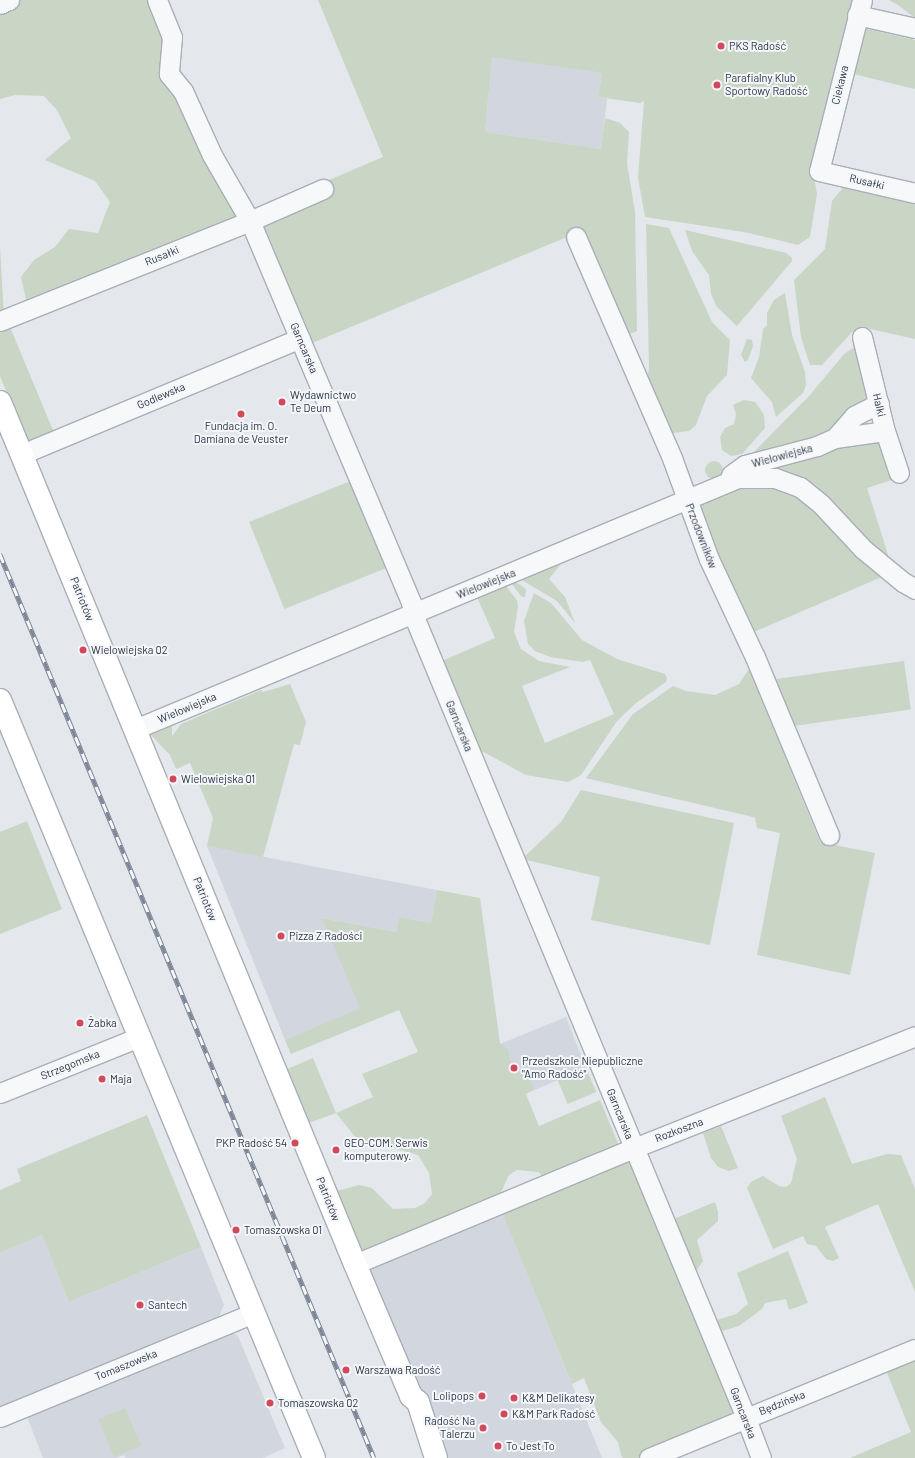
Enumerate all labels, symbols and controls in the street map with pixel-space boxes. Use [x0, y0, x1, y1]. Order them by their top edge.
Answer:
place label: PKS Radość [729, 39, 786, 53]
marker: PKS Radość [716, 41, 726, 51]
street label: Ciekawa [829, 64, 851, 106]
place label: Parafialny Klub Sportowy Radość [725, 72, 808, 98]
marker: Parafialny Klub Sportowy Radość [712, 80, 722, 90]
street label: Rusałki [848, 172, 886, 192]
street label: Rusałki [143, 243, 181, 269]
street label: Garncarska [287, 321, 321, 375]
street label: Godlewska [135, 380, 187, 412]
place label: Wydawnictwo Te Deum [290, 389, 356, 415]
street label: Halki [870, 392, 888, 418]
marker: Wydawnictwo Te Deum [277, 397, 287, 407]
marker: Fundacja im. O. Damiana de Veuster [236, 409, 246, 419]
place label: Fundacja im. O. Damiana de Veuster [194, 420, 288, 446]
street label: Wielowiejska [750, 442, 814, 470]
street label: Przodowników [683, 502, 719, 570]
street label: Wielowiejska [455, 566, 517, 602]
street label: Patriotów [67, 575, 97, 623]
place label: Wielowiejska 02 [91, 643, 168, 657]
marker: Wielowiejska 02 [78, 645, 88, 655]
street label: Wielowiejska [156, 690, 218, 726]
street label: Garncarska [443, 699, 475, 753]
place label: Wielowiejska 01 [181, 772, 255, 786]
marker: Wielowiejska 01 [168, 774, 178, 784]
street label: Patriotów [190, 875, 220, 923]
place label: Pizza Z Radości [289, 929, 362, 943]
marker: Pizza Z Radości [276, 931, 286, 941]
place label: Żabka [88, 1016, 117, 1030]
marker: Żabka [75, 1018, 85, 1028]
street label: Strzegomska [39, 1047, 101, 1083]
place label: Przedszkole Niepubliczne "Amo Radość" [522, 1055, 643, 1081]
marker: Przedszkole Niepubliczne "Amo Radość" [509, 1063, 519, 1073]
place label: Maja [110, 1072, 132, 1086]
marker: Maja [97, 1074, 107, 1084]
street label: Garncarska [604, 1087, 636, 1141]
street label: Rozkoszna [653, 1115, 705, 1145]
place label: PKP Radość 54 [216, 1136, 287, 1150]
place label: GEO-COM. Serwis komputerowy. [344, 1137, 428, 1163]
marker: PKP Radość 54 [290, 1138, 300, 1148]
marker: GEO-COM. Serwis komputerowy. [331, 1145, 341, 1155]
street label: Patriotów [313, 1175, 343, 1223]
place label: Tomaszowska 01 [244, 1223, 322, 1237]
marker: Tomaszowska 01 [231, 1225, 241, 1235]
place label: Santech [148, 1298, 187, 1312]
marker: Santech [135, 1300, 145, 1310]
street label: Tomaszowska [93, 1347, 159, 1383]
place label: Warszawa Radość [355, 1363, 440, 1377]
marker: Warszawa Radość [340, 1364, 352, 1376]
street label: Garncarska [727, 1386, 759, 1440]
street label: Będzińska [757, 1388, 807, 1418]
place label: Lolipops [433, 1389, 474, 1403]
marker: Lolipops [477, 1391, 487, 1401]
place label: K&M Delikatesy [522, 1391, 595, 1405]
marker: K&M Delikatesy [509, 1393, 519, 1403]
place label: Tomaszowska 02 [278, 1396, 358, 1410]
marker: Tomaszowska 02 [265, 1398, 275, 1408]
place label: K&M Park Radość [512, 1407, 595, 1421]
marker: K&M Park Radość [499, 1409, 509, 1419]
place label: Radość Na Talerzu [424, 1415, 475, 1441]
marker: Radość Na Talerzu [478, 1423, 488, 1433]
place label: To Jest To [506, 1439, 555, 1453]
marker: To Jest To [493, 1441, 503, 1451]

